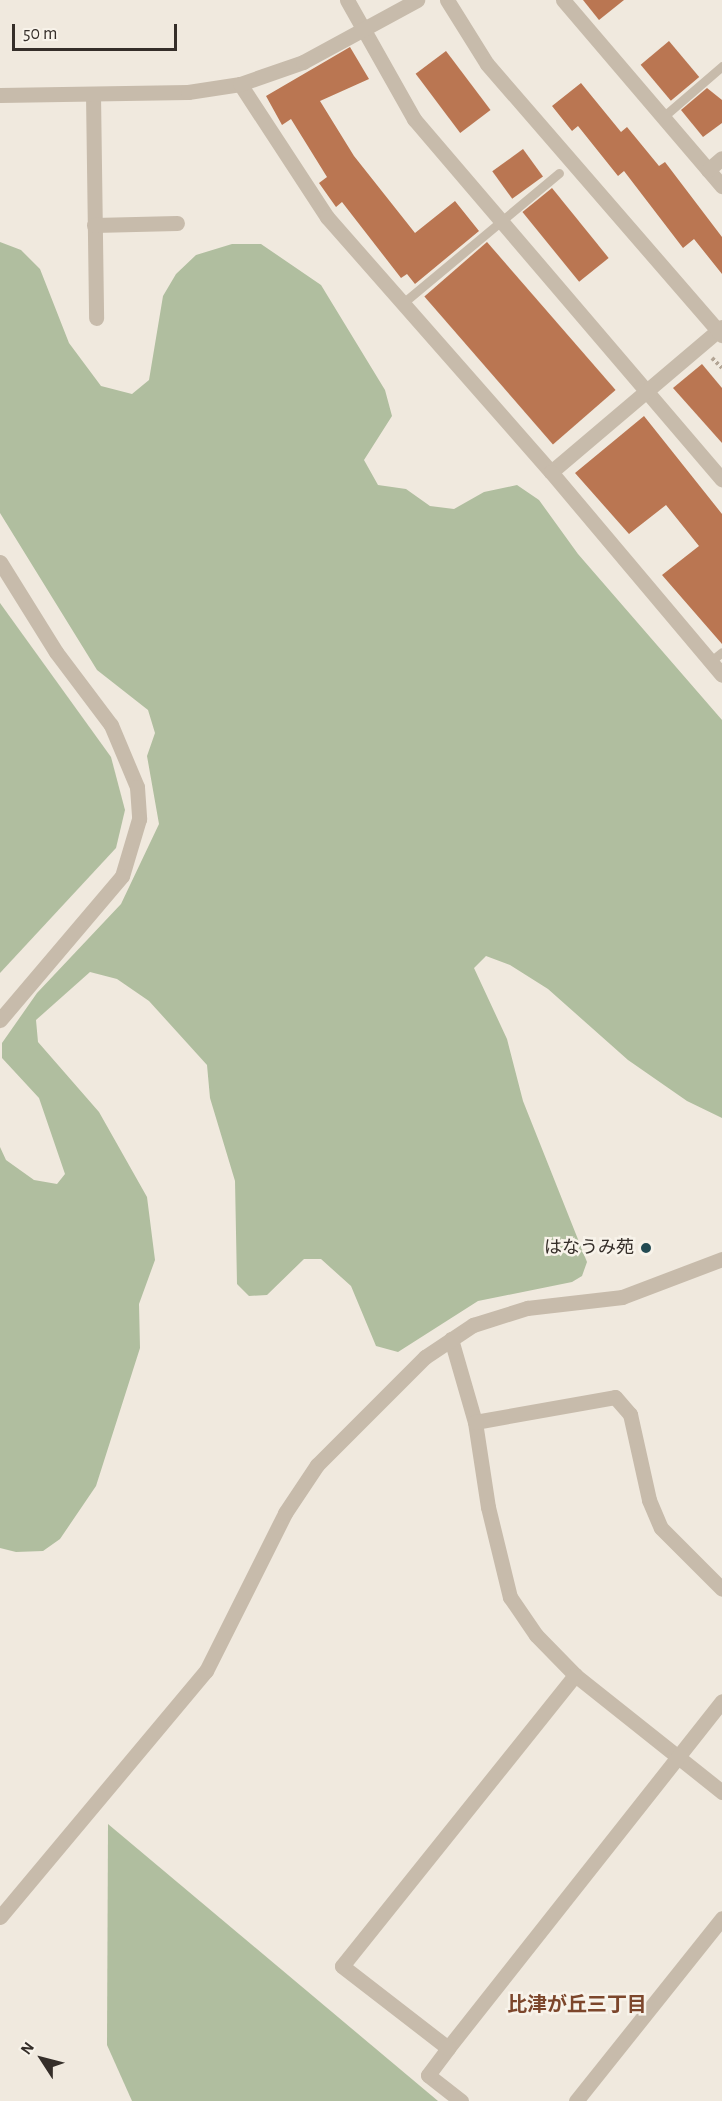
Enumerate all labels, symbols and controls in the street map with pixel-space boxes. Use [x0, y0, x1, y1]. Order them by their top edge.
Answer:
scale bar [15, 12, 180, 50]
text: 50 m [23, 25, 57, 43]
place label: はなうみ苑 [544, 1237, 634, 1259]
marker: はなうみ苑 [639, 1241, 653, 1255]
district label: 比津が丘三丁目 [507, 1993, 647, 2017]
north arrow [12, 2029, 72, 2089]
text: N [18, 2039, 37, 2058]

